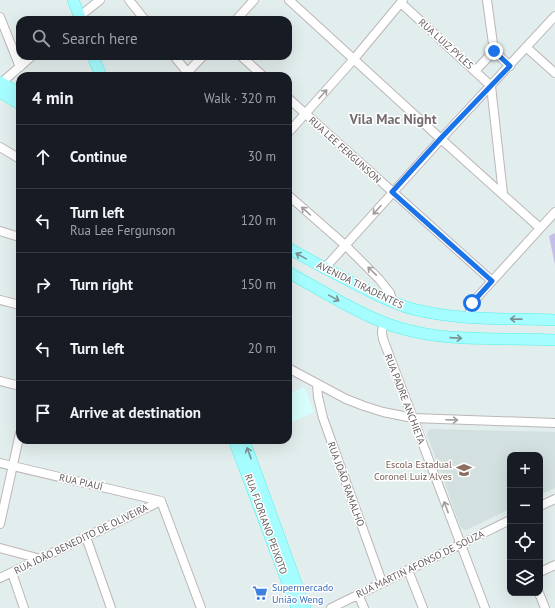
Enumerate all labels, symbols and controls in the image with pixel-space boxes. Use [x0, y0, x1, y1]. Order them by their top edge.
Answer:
search box [16, 16, 292, 60]
street label: RUA LUIZ PYLES [416, 16, 476, 72]
icon: search [30, 27, 52, 49]
text: Search here [62, 29, 138, 48]
route end [485, 42, 503, 60]
text: 4 min [32, 87, 73, 109]
one-way arrow [319, 88, 328, 99]
text: Walk · 320 m [204, 90, 276, 107]
district label: Vila Mac Night [348, 110, 437, 128]
street label: RUA LEE FERGUNSON [306, 114, 384, 186]
icon: ahead [32, 146, 54, 168]
text: Continue [70, 147, 127, 166]
text: 30 m [248, 148, 276, 165]
text: Turn left [70, 203, 124, 222]
one-way arrow [372, 204, 381, 215]
one-way arrow [301, 206, 311, 216]
icon: left [32, 210, 54, 232]
text: 120 m [241, 212, 276, 229]
text: Rua Lee Fergunson [70, 222, 175, 239]
one-way arrow [295, 251, 307, 259]
street label: AVENIDA TIRADENTES [314, 258, 406, 312]
one-way arrow [367, 267, 377, 276]
icon: right [32, 274, 54, 296]
text: Turn right [70, 275, 133, 294]
text: 150 m [241, 276, 276, 293]
route start [463, 294, 481, 312]
one-way arrow [328, 295, 340, 302]
one-way arrow [510, 315, 523, 323]
one-way arrow [449, 334, 462, 341]
icon: left [32, 338, 54, 360]
text: Turn left [70, 339, 124, 358]
text: 20 m [248, 340, 276, 357]
street label: RUA PADRE ANCHIETA [382, 352, 428, 446]
icon: arrive [32, 402, 54, 424]
text: Arrive at destination [70, 403, 201, 422]
one-way arrow [445, 416, 458, 423]
street label: RUA JOÃO RAMALHO [325, 440, 367, 528]
one-way arrow [244, 447, 252, 459]
map controls [507, 452, 543, 596]
button: + [507, 452, 543, 488]
place label: Escola Estadual Coronel Luiz Alves [374, 458, 452, 483]
school or university icon: Escola Estadual Coronel Luiz Alves [455, 461, 473, 479]
street label: RUA PIAUÍ [58, 471, 104, 493]
street label: RUA FLORIANO PEIXOTO [242, 472, 290, 576]
button: − [507, 488, 543, 524]
street label: RUA JOÃO BENEDITO DE OLIVEIRA [12, 501, 150, 577]
one-way arrow [442, 502, 450, 514]
button: locate [507, 524, 543, 560]
street label: RUA MARTIN AFONSO DE SOUZA [354, 527, 486, 601]
button: layers [507, 560, 543, 596]
place label: Supermercado União Weng [272, 581, 333, 606]
supermarket icon: Supermercado União Weng [251, 584, 269, 602]

